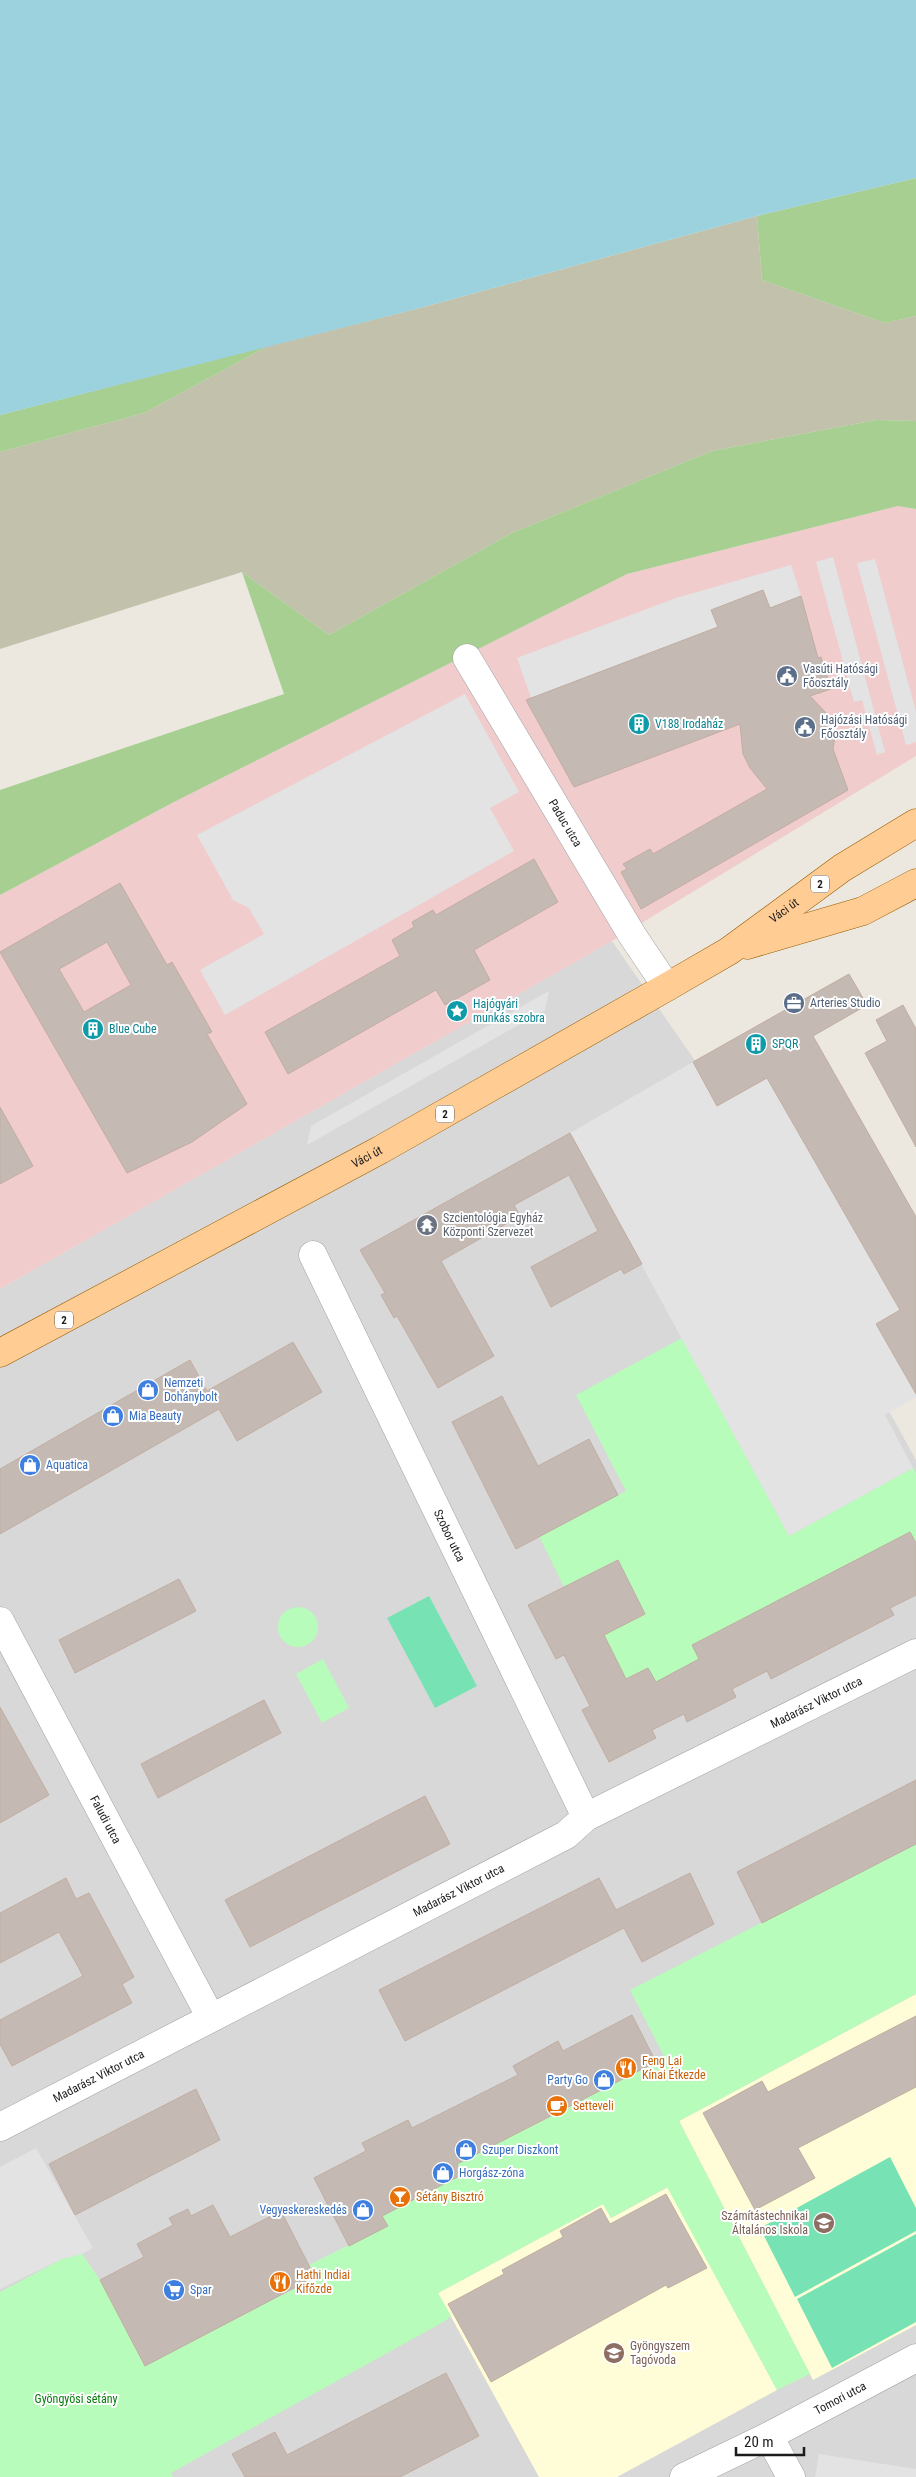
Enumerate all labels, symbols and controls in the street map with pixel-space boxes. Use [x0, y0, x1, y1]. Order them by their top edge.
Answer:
place label: Vasúti Hatósági Főosztály [803, 662, 878, 690]
public building icon: Vasúti Hatósági Főosztály [775, 664, 799, 688]
building icon: V188 Irodaház [627, 712, 651, 736]
place label: Hajózási Hatósági Főosztály [821, 713, 907, 741]
public building icon: Hajózási Hatósági Főosztály [793, 715, 817, 739]
place label: V188 Irodaház [655, 717, 723, 731]
street label: Paduc utca [546, 797, 585, 850]
road number: 2 [811, 876, 829, 892]
street label: Váci út [767, 895, 802, 926]
office icon: Arteries Studio [782, 991, 806, 1015]
place label: Arteries Studio [810, 996, 881, 1010]
place label: Hajógyári munkás szobra [473, 997, 545, 1025]
place icon: Hajógyári munkás szobra [445, 999, 469, 1023]
building icon: Blue Cube [81, 1017, 105, 1041]
place label: Blue Cube [109, 1022, 157, 1036]
building icon: SPQR [744, 1032, 768, 1056]
place label: SPQR [772, 1037, 799, 1051]
road number: 2 [436, 1106, 454, 1122]
street label: Váci út [349, 1143, 385, 1171]
place label: Szcientológia Egyház Központi Szervezet [443, 1211, 543, 1239]
temple icon: Szcientológia Egyház Központi Szervezet [415, 1213, 439, 1237]
road number: 2 [55, 1312, 73, 1328]
place label: Nemzeti Dohánybolt [164, 1376, 218, 1404]
shop icon: Nemzeti Dohánybolt [136, 1378, 160, 1402]
shop icon: Mia Beauty [101, 1404, 125, 1428]
place label: Mia Beauty [129, 1409, 182, 1423]
shop icon: Aquatica [18, 1453, 42, 1477]
place label: Aquatica [46, 1458, 88, 1472]
street label: Szobor utca [431, 1507, 468, 1564]
street label: Madarász Viktor utca [768, 1674, 865, 1731]
street label: Faludi utca [87, 1793, 124, 1846]
street label: Madarász Viktor utca [411, 1861, 507, 1920]
street label: Madarász Viktor utca [51, 2047, 147, 2105]
place label: Feng Lai Kínai Étkezde [642, 2054, 706, 2082]
restaurant icon: Feng Lai Kínai Étkezde [614, 2056, 638, 2080]
shop icon: Party Go [592, 2068, 616, 2092]
place label: Party Go [547, 2073, 588, 2087]
cafe icon: Setteveli [545, 2094, 569, 2118]
place label: Setteveli [573, 2099, 614, 2113]
shop icon: Szuper Diszkont [454, 2138, 478, 2162]
place label: Szuper Diszkont [482, 2143, 559, 2157]
shop icon: Horgász-zóna [431, 2161, 455, 2185]
place label: Horgász-zóna [459, 2166, 524, 2180]
bar icon: Sétány Bisztró [388, 2185, 412, 2209]
place label: Sétány Bisztró [416, 2190, 484, 2204]
shop icon: Vegyeskereskedés [351, 2198, 375, 2222]
place label: Vegyeskereskedés [259, 2203, 347, 2217]
place label: Számítástechnikai Általános Iskola [721, 2209, 808, 2237]
school or university icon: Számítástechnikai Általános Iskola [812, 2211, 836, 2235]
place label: Hathi Indiai Kifőzde [296, 2268, 350, 2296]
restaurant icon: Hathi Indiai Kifőzde [268, 2270, 292, 2294]
supermarket icon: Spar [162, 2278, 186, 2302]
place label: Spar [190, 2283, 212, 2297]
place label: Gyöngyszem Tagóvoda [630, 2339, 690, 2367]
school or university icon: Gyöngyszem Tagóvoda [602, 2341, 626, 2365]
street label: Tomori utca [812, 2379, 869, 2418]
park label: Gyöngyösi sétány [35, 2392, 117, 2406]
scale bar [736, 2424, 804, 2456]
text: 20 m [744, 2433, 774, 2451]

